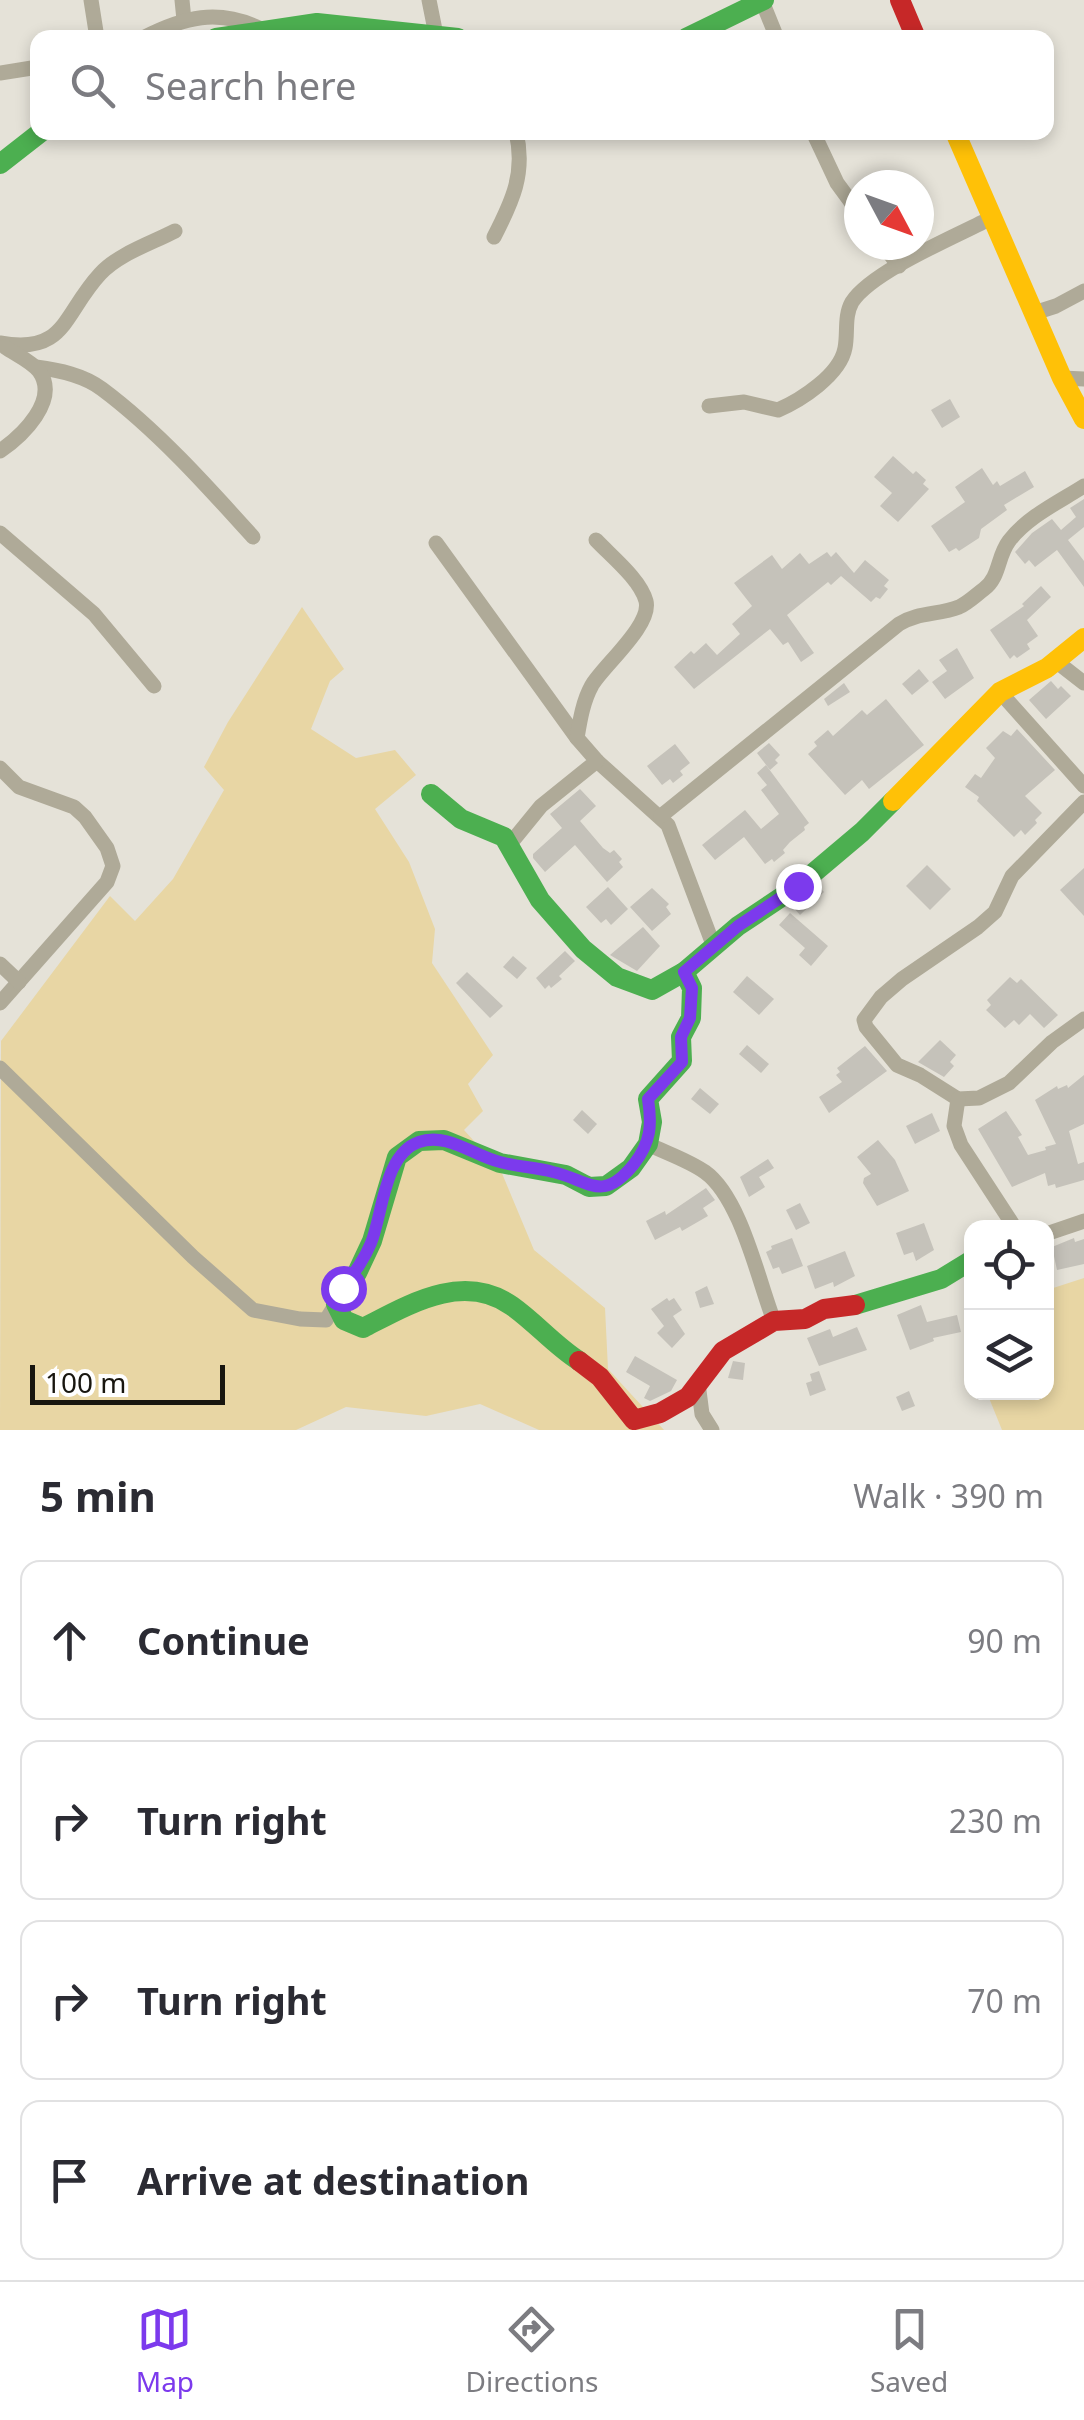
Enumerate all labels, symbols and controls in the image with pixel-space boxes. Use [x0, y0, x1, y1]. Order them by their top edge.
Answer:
search box [30, 30, 1054, 140]
icon: search [65, 58, 120, 113]
text: Search here [145, 59, 356, 111]
north arrow [844, 170, 934, 260]
route end [776, 864, 822, 910]
map controls [964, 1220, 1054, 1400]
button: locate [964, 1220, 1054, 1310]
route start [321, 1266, 367, 1312]
button: layers [964, 1310, 1054, 1400]
scale bar [30, 1360, 225, 1404]
text: 100 m [45, 1363, 127, 1401]
text: 5 min [40, 1467, 156, 1524]
text: Walk · 390 m [853, 1474, 1044, 1517]
icon: ahead [42, 1613, 97, 1668]
text: Continue [137, 1614, 310, 1666]
text: 90 m [967, 1619, 1042, 1662]
icon: right [42, 1793, 97, 1848]
text: Turn right [137, 1794, 327, 1846]
text: 230 m [949, 1799, 1042, 1842]
icon: right [42, 1973, 97, 2028]
text: Turn right [137, 1974, 327, 2026]
text: 70 m [967, 1979, 1042, 2022]
icon: arrive [42, 2153, 97, 2208]
text: Arrive at destination [137, 2154, 529, 2206]
tab: Map [136, 2302, 194, 2400]
tab: Directions [466, 2302, 598, 2400]
tab: Saved [870, 2302, 948, 2400]

